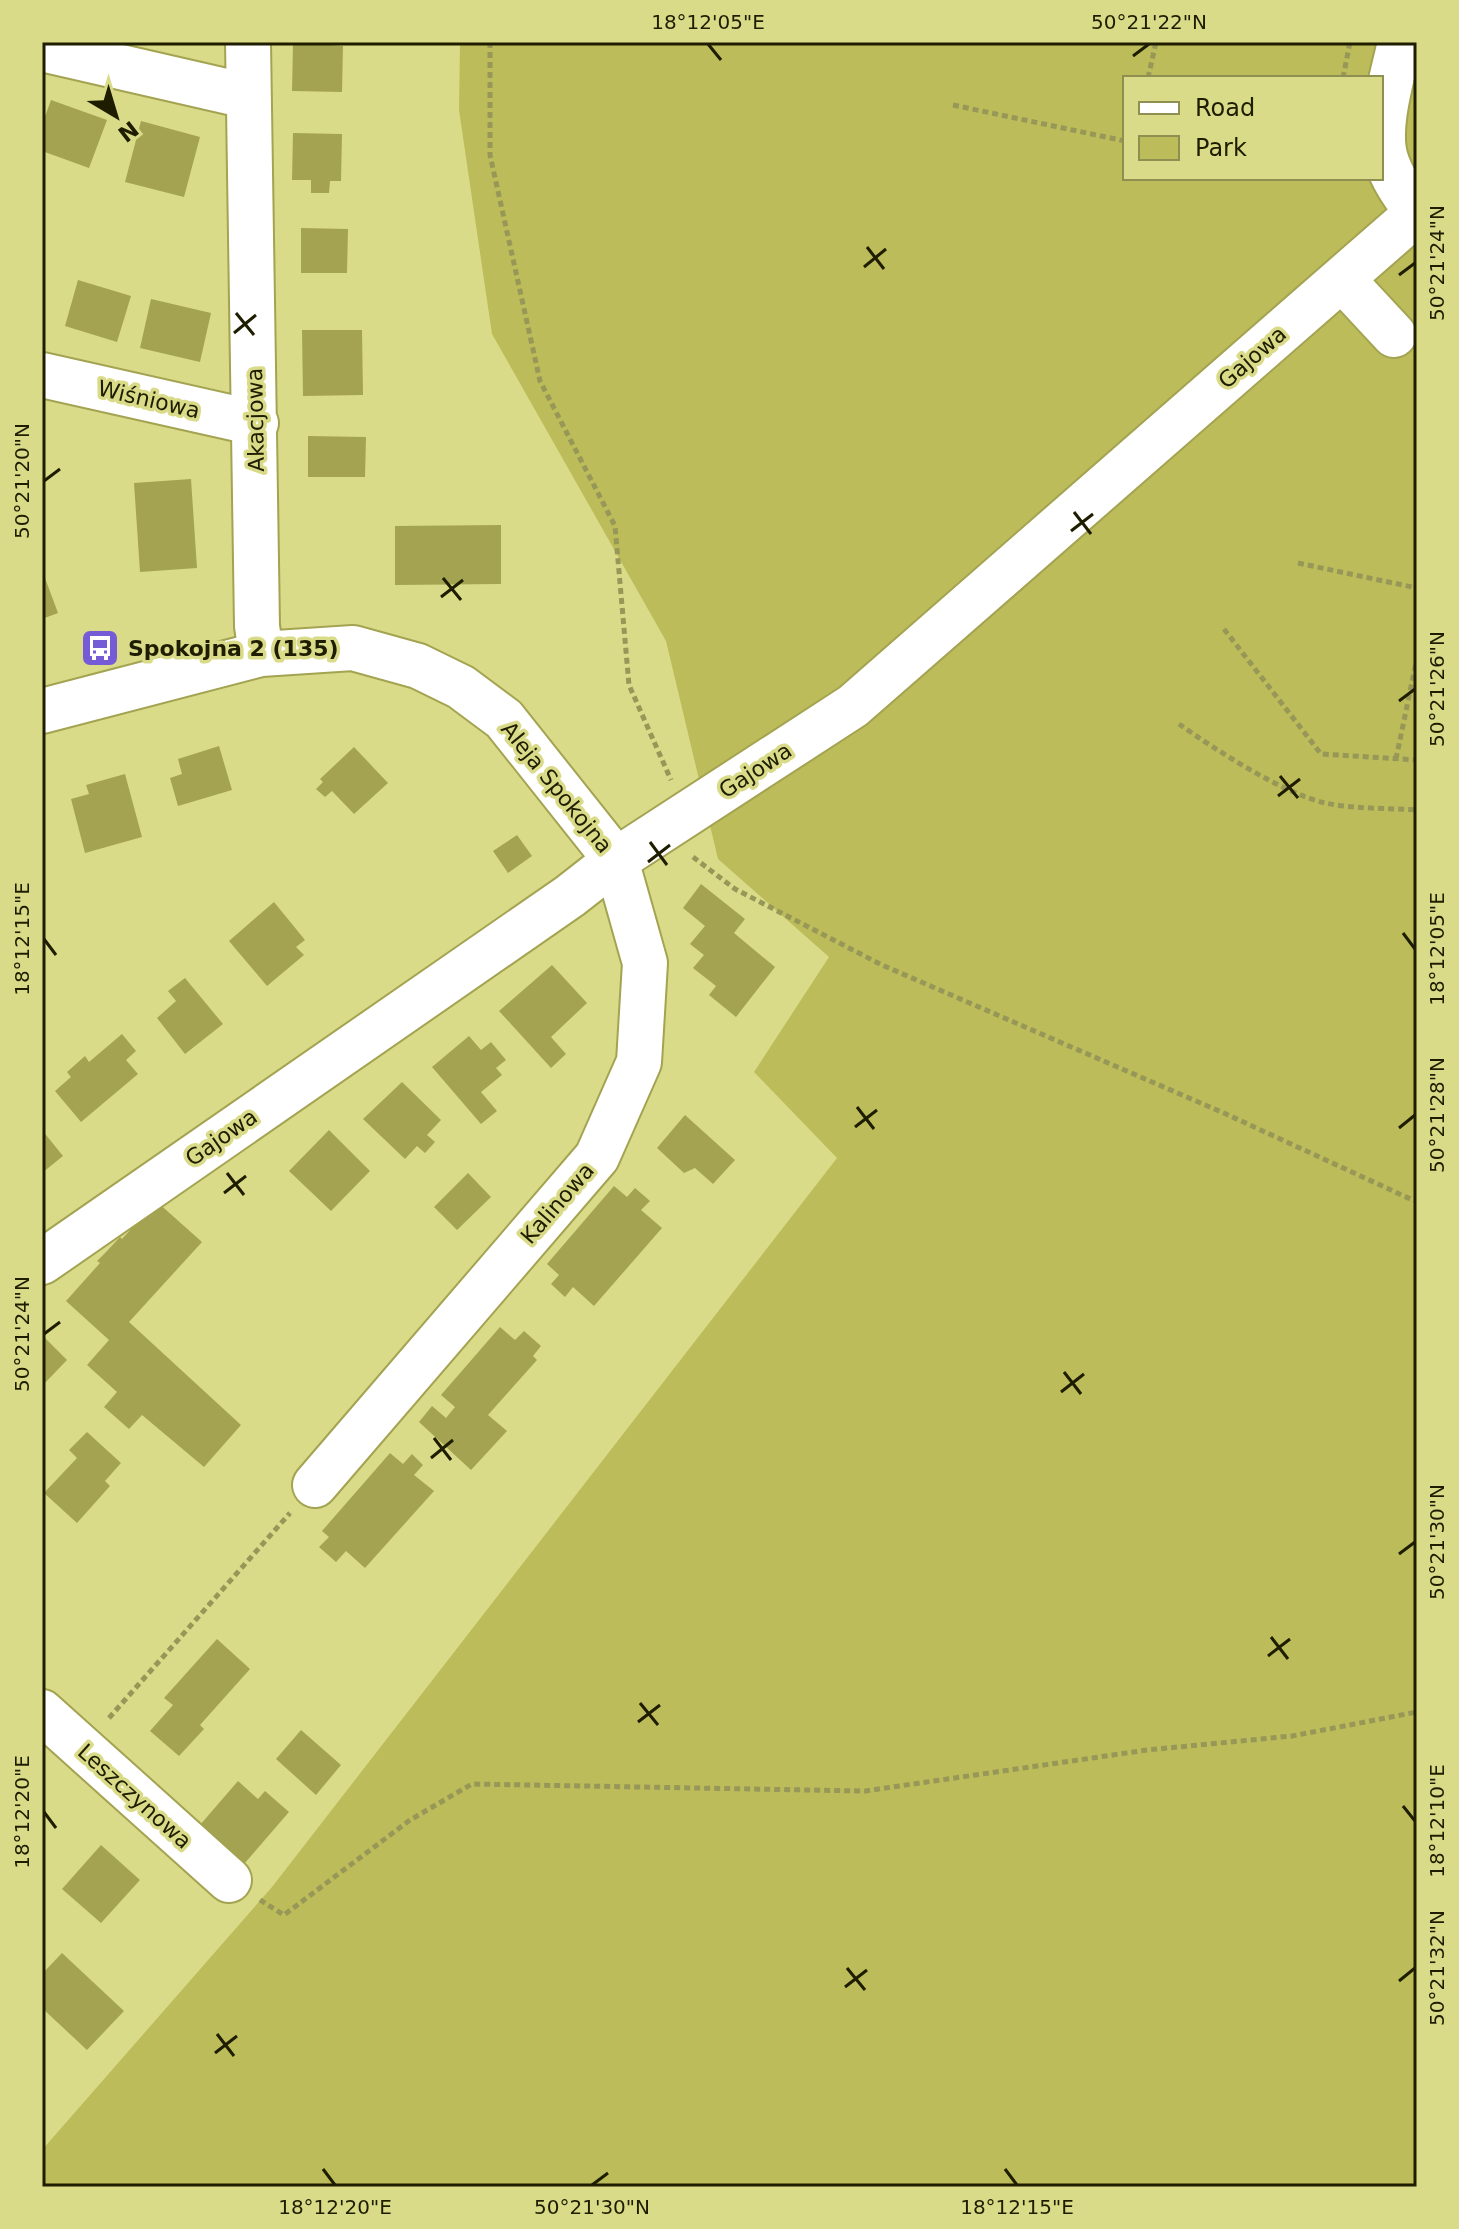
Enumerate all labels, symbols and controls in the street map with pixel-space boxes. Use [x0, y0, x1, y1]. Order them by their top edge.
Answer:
text: 18°12'05"E [651, 10, 765, 34]
text: 50°21'22"N [1091, 10, 1207, 34]
north arrow [76, 76, 156, 156]
legend [1123, 76, 1383, 180]
text: Road [1195, 94, 1255, 122]
text: N [113, 116, 143, 147]
text: Park [1195, 134, 1247, 162]
text: 50°21'24"N [1425, 205, 1449, 321]
street label: Gajowa [1213, 321, 1291, 394]
street label: Akacjowa [242, 368, 269, 472]
street label: Wiśniowa [95, 376, 202, 423]
text: 50°21'20"N [10, 423, 34, 539]
bus stop icon: Spokojna 2 (135) [79, 627, 121, 669]
text: 50°21'26"N [1425, 631, 1449, 747]
place label: Spokojna 2 (135) [128, 636, 339, 661]
street label: Aleja Spokojna [496, 717, 617, 858]
street label: Gajowa [714, 738, 796, 803]
text: 18°12'15"E [10, 882, 34, 996]
text: 18°12'05"E [1425, 892, 1449, 1006]
text: 50°21'28"N [1425, 1057, 1449, 1173]
street label: Gajowa [181, 1104, 262, 1171]
street label: Kalinowa [516, 1158, 599, 1249]
text: 50°21'24"N [10, 1276, 34, 1392]
text: 50°21'30"N [1425, 1484, 1449, 1600]
street label: Leszczynowa [73, 1739, 197, 1854]
text: 18°12'20"E [10, 1755, 34, 1869]
text: 18°12'10"E [1425, 1764, 1449, 1878]
text: 50°21'32"N [1425, 1910, 1449, 2026]
text: 18°12'20"E [278, 2195, 392, 2219]
text: 50°21'30"N [534, 2195, 650, 2219]
text: 18°12'15"E [960, 2195, 1074, 2219]

